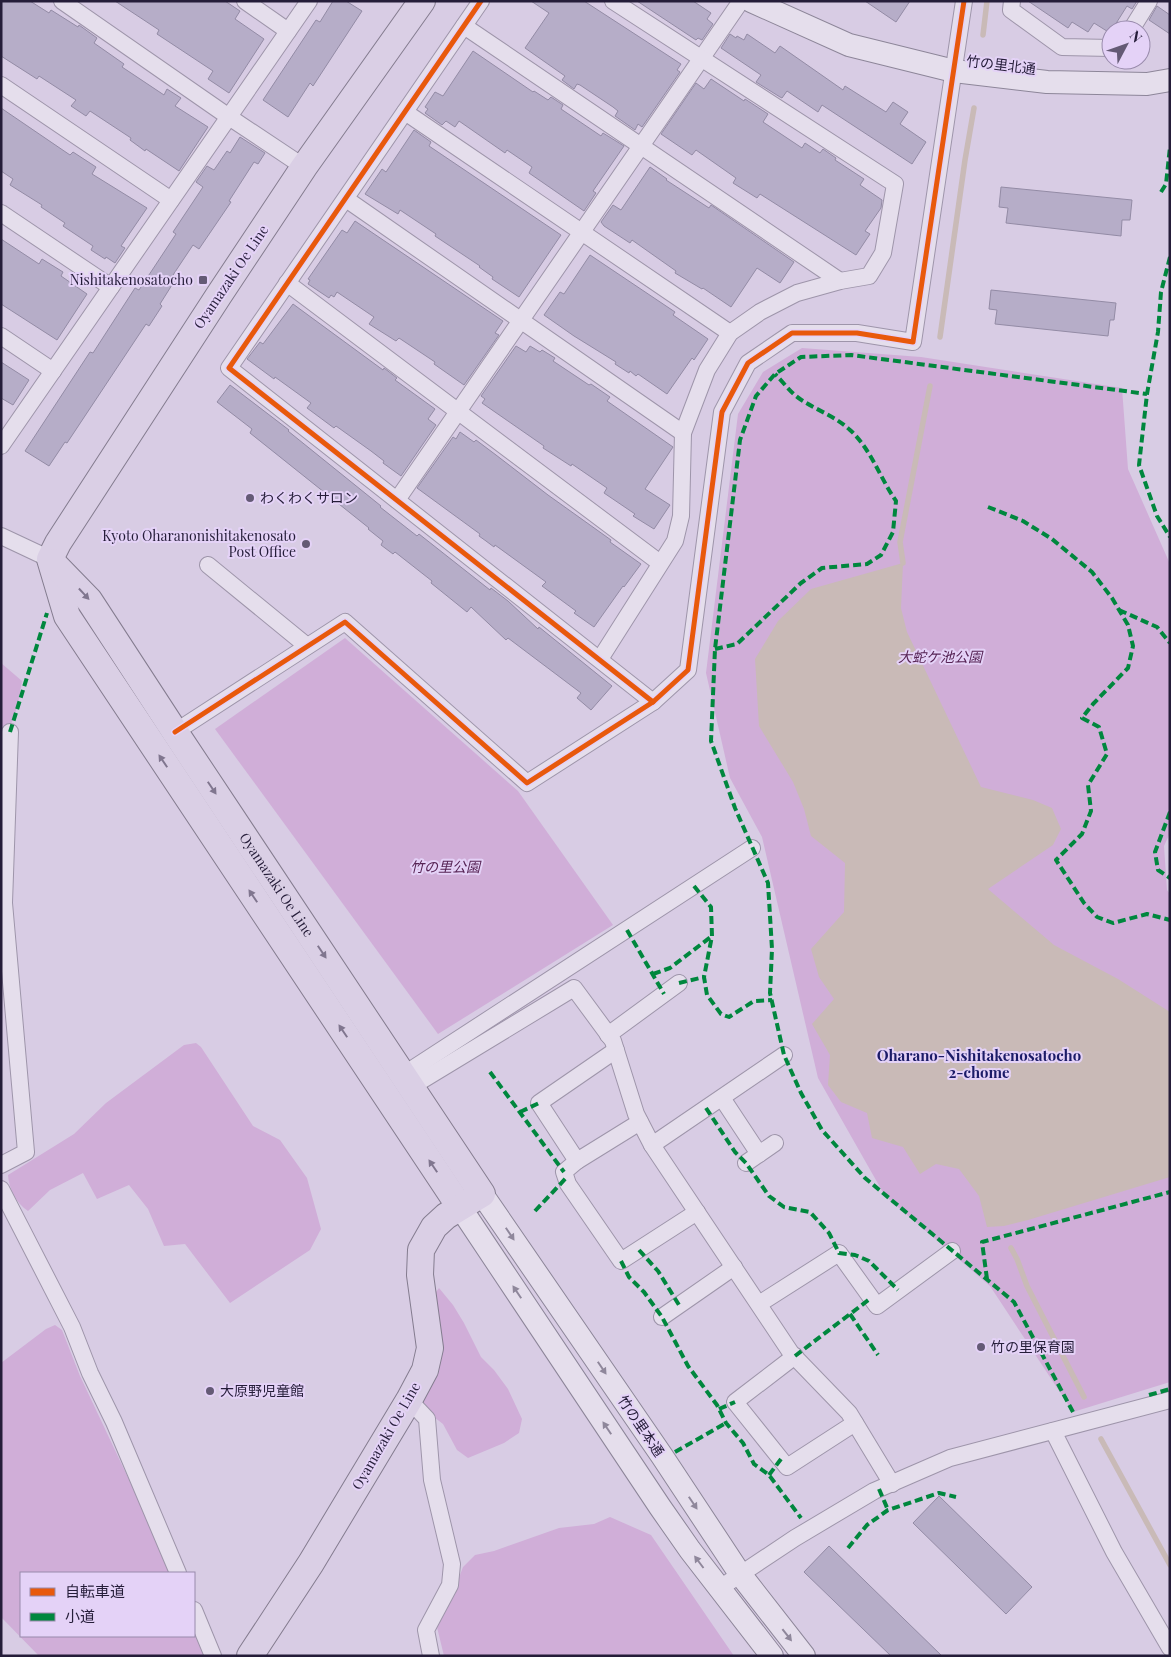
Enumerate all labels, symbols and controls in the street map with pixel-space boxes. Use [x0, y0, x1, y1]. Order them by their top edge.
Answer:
north arrow [1101, 20, 1151, 70]
text: N [1126, 26, 1147, 46]
street label: 竹の里北通 [965, 51, 1037, 78]
street label: Oyamazaki Oe Line [189, 221, 272, 332]
place label: Nishitakenosatocho [70, 270, 193, 289]
marker: Nishitakenosatocho [197, 274, 209, 286]
place label: わくわくサロン [260, 488, 358, 507]
marker: わくわくサロン [244, 492, 256, 504]
place label: Kyoto Oharanonishitakenosato Post Office [102, 526, 296, 561]
marker: Kyoto Oharanonishitakenosato Post Office [300, 538, 312, 550]
one-way arrow [78, 588, 90, 600]
park label: 大蛇ケ池公園 [898, 647, 984, 666]
one-way arrow [158, 754, 168, 767]
one-way arrow [208, 781, 217, 795]
street label: Oyamazaki Oe Line [235, 829, 318, 940]
park label: 竹の里公園 [410, 857, 482, 876]
one-way arrow [248, 889, 258, 903]
one-way arrow [317, 946, 327, 959]
one-way arrow [338, 1024, 348, 1038]
district label: Oharano-Nishitakenosatocho 2-chome [877, 1045, 1081, 1082]
one-way arrow [428, 1160, 438, 1173]
one-way arrow [505, 1228, 515, 1241]
one-way arrow [512, 1286, 522, 1299]
place label: 竹の里保育園 [991, 1337, 1075, 1356]
marker: 竹の里保育園 [975, 1341, 987, 1353]
one-way arrow [597, 1362, 607, 1375]
street label: Oyamazaki Oe Line [347, 1378, 424, 1493]
place label: 大原野児童館 [220, 1381, 304, 1400]
marker: 大原野児童館 [204, 1385, 216, 1397]
street label: 竹の里本通 [614, 1391, 669, 1460]
one-way arrow [602, 1421, 612, 1434]
one-way arrow [688, 1496, 698, 1509]
one-way arrow [694, 1555, 705, 1568]
legend [20, 1572, 195, 1637]
text: 自転車道 [65, 1581, 125, 1601]
text: 小道 [65, 1606, 95, 1626]
one-way arrow [782, 1628, 793, 1641]

